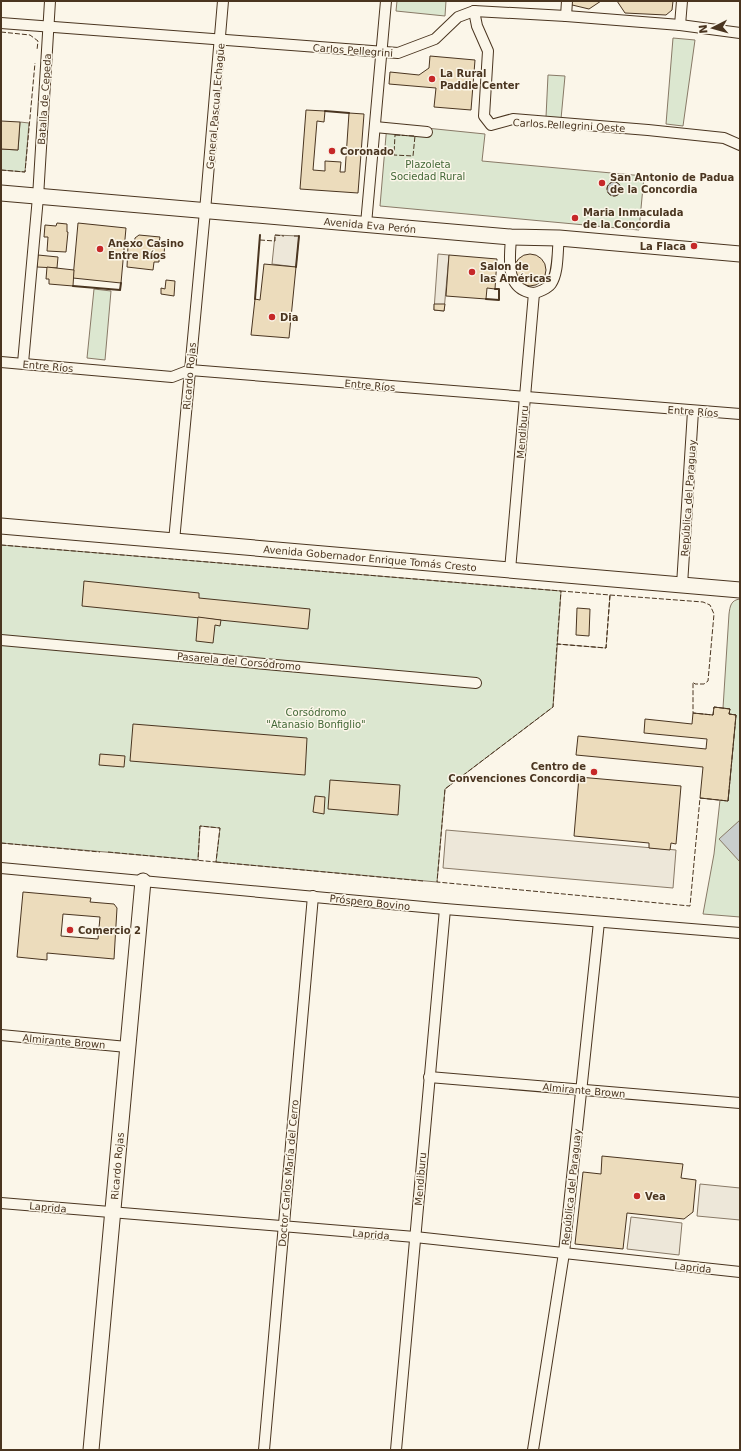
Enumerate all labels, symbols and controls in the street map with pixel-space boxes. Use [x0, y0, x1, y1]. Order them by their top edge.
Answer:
north arrow [693, 8, 733, 48]
text: N [697, 24, 710, 34]
street label: Carlos Pellegrini [312, 42, 393, 59]
street label: General Pascual Echagüe [205, 43, 226, 170]
street label: Batalla de Cepeda [36, 53, 53, 145]
place label: La Rural Paddle Center [440, 68, 520, 91]
marker: La Rural Paddle Center [427, 74, 437, 84]
street label: Carlos Pellegrini Oeste [512, 117, 626, 134]
marker: Coronado [327, 146, 337, 156]
place label: Coronado [340, 146, 394, 157]
park label: Plazoleta Sociedad Rural [391, 159, 465, 182]
place label: San Antonio de Padua de la Concordia [610, 172, 734, 195]
marker: San Antonio de Padua de la Concordia [597, 178, 607, 188]
place label: Maria Inmaculada de la Concordia [583, 207, 683, 230]
marker: Maria Inmaculada de la Concordia [570, 213, 580, 223]
street label: Avenida Eva Perón [323, 216, 417, 235]
place label: Anexo Casino Entre Ríos [108, 238, 184, 261]
place label: La Flaca [640, 241, 686, 252]
marker: La Flaca [689, 241, 699, 251]
marker: Anexo Casino Entre Ríos [95, 244, 105, 254]
place label: Salon de las Américas [480, 261, 552, 284]
marker: Salon de las Américas [467, 267, 477, 277]
marker: Dia [267, 312, 277, 322]
place label: Dia [280, 312, 298, 323]
street label: Ricardo Rojas [181, 342, 198, 410]
street label: Entre Ríos [22, 359, 74, 374]
street label: Entre Ríos [344, 378, 396, 393]
street label: Entre Ríos [667, 404, 719, 419]
street label: Mendiburu [515, 405, 530, 459]
street label: República del Paraguay [679, 439, 698, 557]
street label: Avenida Gobernador Enrique Tomás Cresto [263, 544, 477, 573]
street label: Pasarela del Corsódromo [177, 651, 301, 672]
park label: Corsódromo "Atanasio Bonfiglio" [266, 707, 366, 730]
place label: Centro de Convenciones Concordia [448, 761, 586, 784]
marker: Centro de Convenciones Concordia [589, 767, 599, 777]
street label: Próspero Bovino [329, 893, 411, 912]
marker: Comercio 2 [65, 925, 75, 935]
place label: Comercio 2 [78, 925, 141, 936]
street label: Almirante Brown [22, 1032, 106, 1051]
street label: Almirante Brown [542, 1081, 626, 1100]
street label: Doctor Carlos María del Cerro [277, 1099, 300, 1247]
street label: República del Paraguay [560, 1128, 583, 1246]
street label: Ricardo Rojas [109, 1132, 126, 1200]
street label: Mendiburu [413, 1152, 428, 1206]
marker: Vea [632, 1191, 642, 1201]
place label: Vea [645, 1191, 666, 1202]
street label: Laprida [29, 1200, 67, 1215]
street label: Laprida [352, 1227, 390, 1242]
street label: Laprida [674, 1260, 712, 1275]

